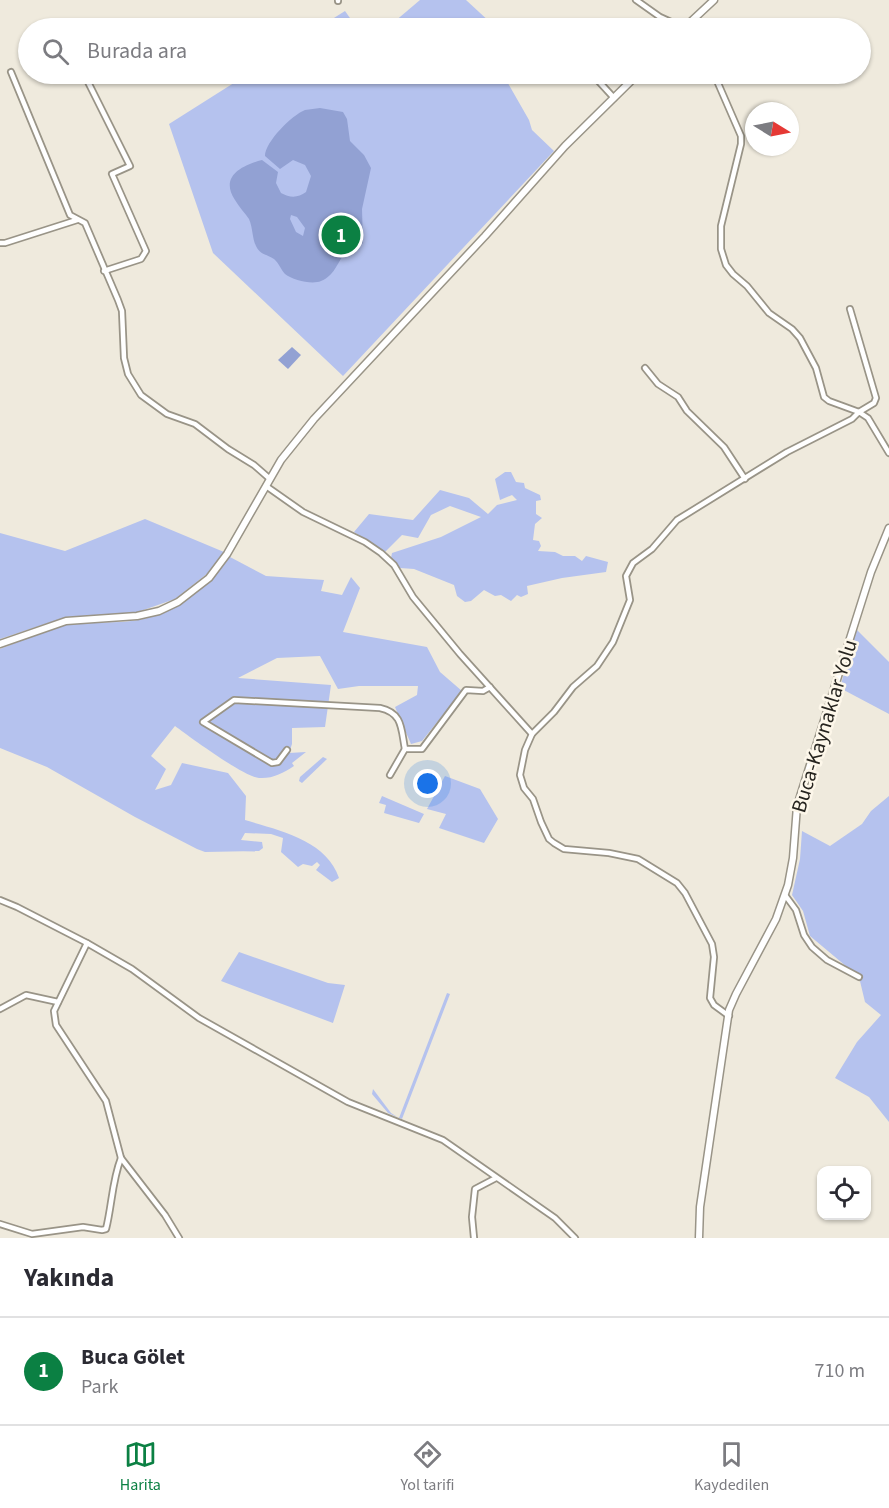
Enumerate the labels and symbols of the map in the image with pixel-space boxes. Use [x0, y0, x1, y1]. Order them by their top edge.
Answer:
north arrow [745, 102, 799, 156]
pin: 1 [322, 212, 360, 258]
street label: Buca-Kaynaklar Yolu [783, 636, 865, 816]
your location [413, 769, 442, 798]

